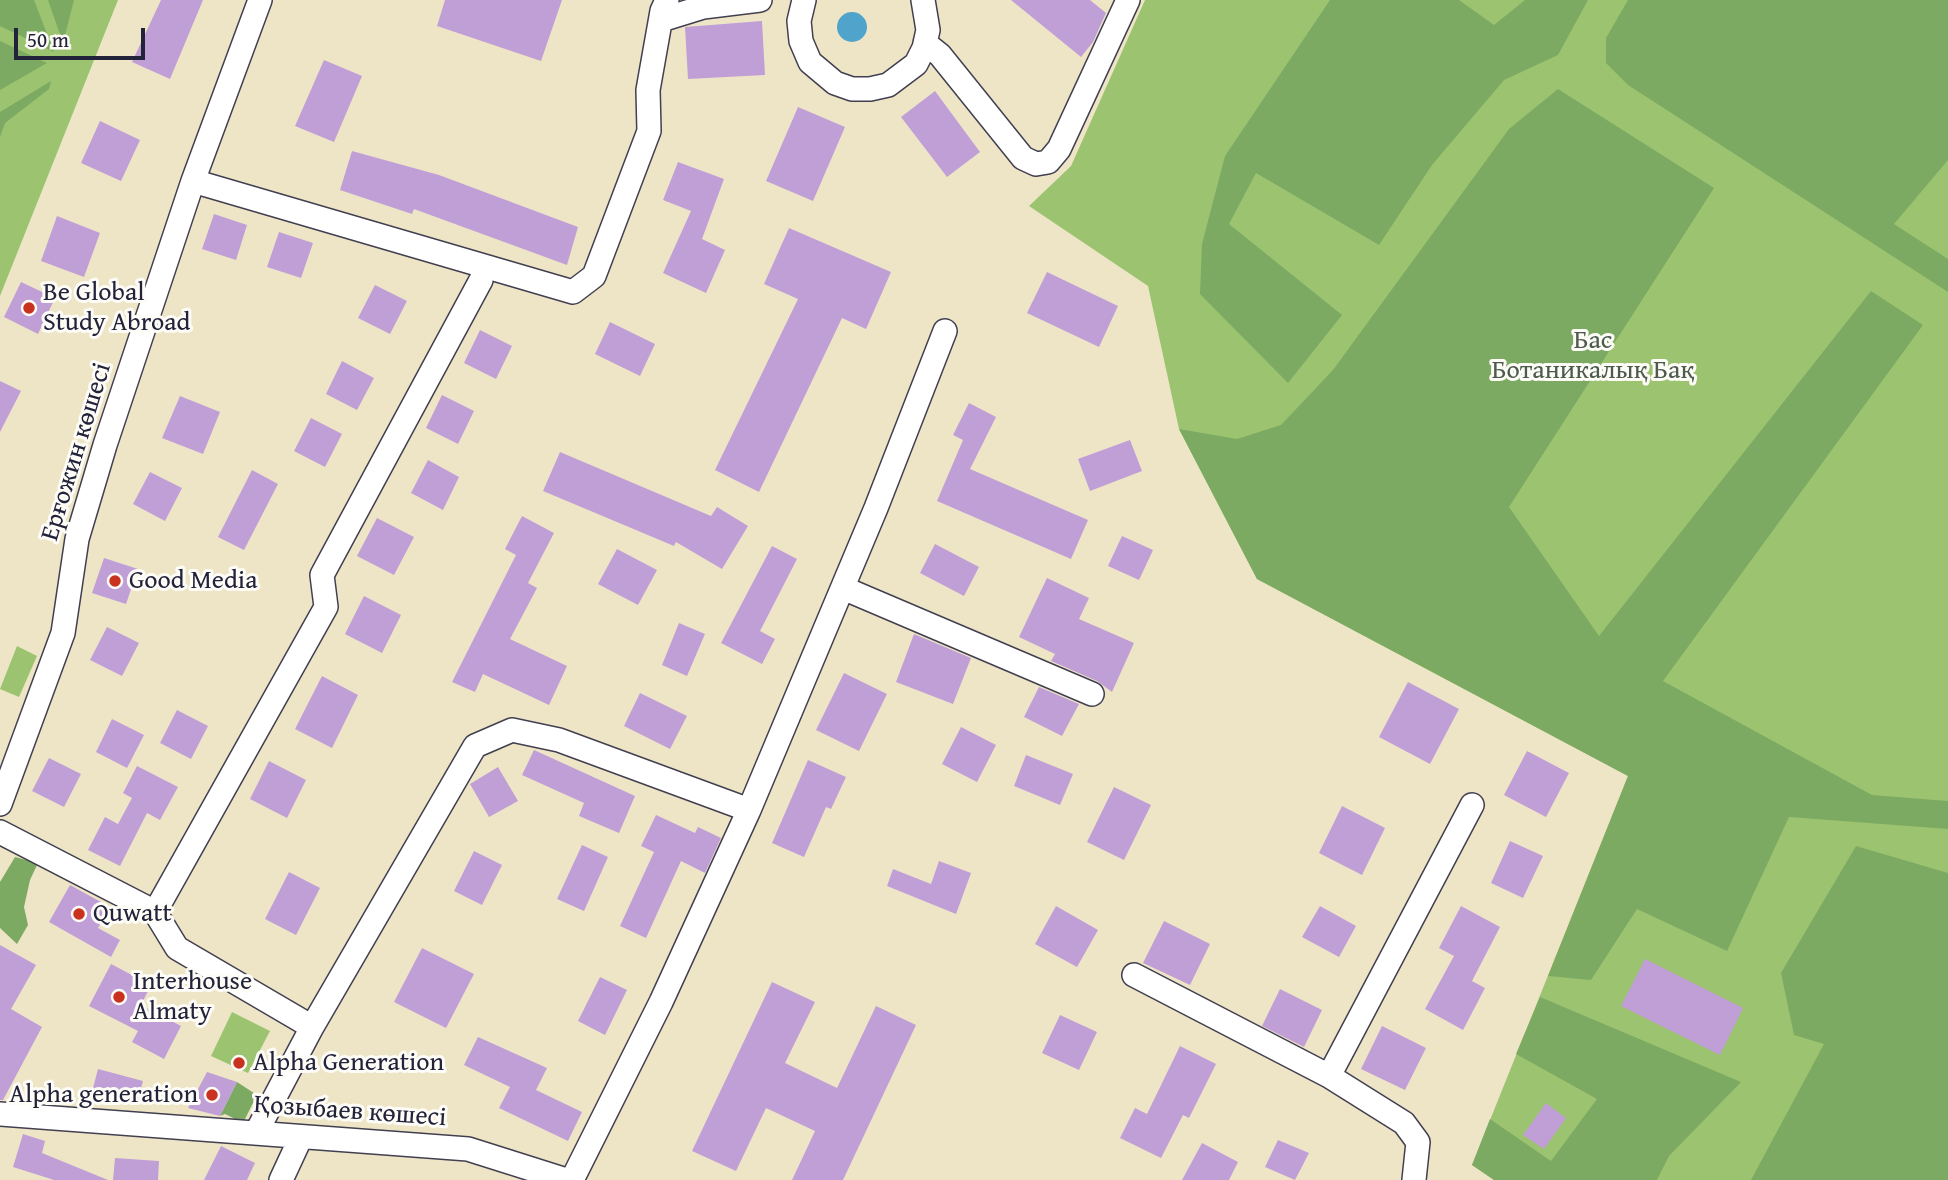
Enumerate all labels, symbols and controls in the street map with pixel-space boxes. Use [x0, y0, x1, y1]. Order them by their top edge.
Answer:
scale bar [18, 14, 149, 58]
text: 50 m [27, 24, 69, 55]
place label: Be Global Study Abroad [43, 277, 190, 338]
marker: Be Global Study Abroad [21, 300, 37, 316]
park label: Бас Ботаникалық Бақ [1492, 325, 1694, 386]
street label: Ерғожин көшесі [35, 359, 119, 545]
place label: Good Media [129, 565, 257, 597]
marker: Good Media [107, 573, 123, 589]
place label: Quwatt [93, 898, 172, 930]
marker: Quwatt [71, 906, 87, 922]
place label: Interhouse Almaty [133, 966, 252, 1028]
marker: Interhouse Almaty [111, 989, 127, 1005]
place label: Alpha Generation [253, 1047, 444, 1079]
marker: Alpha Generation [231, 1055, 247, 1071]
place label: Alpha generation [9, 1079, 198, 1111]
marker: Alpha generation [204, 1087, 220, 1103]
street label: Қозыбаев көшесі [253, 1090, 447, 1134]

